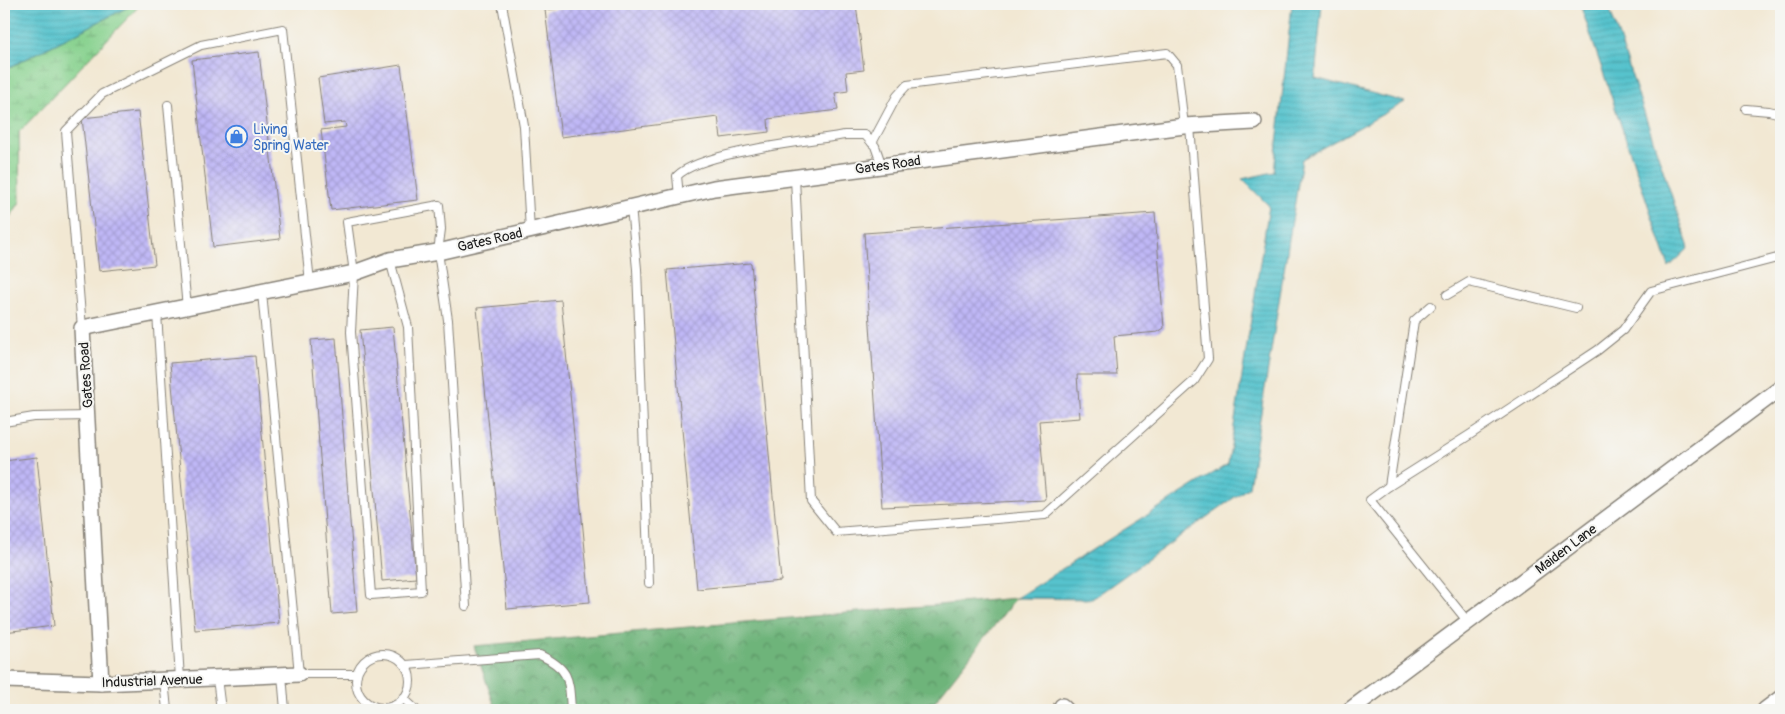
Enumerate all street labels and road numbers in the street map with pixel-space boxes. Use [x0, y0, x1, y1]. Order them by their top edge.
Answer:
street label: Gates Road [854, 152, 922, 178]
street label: Gates Road [456, 224, 524, 256]
street label: Gates Road [75, 341, 97, 409]
street label: Maiden Lane [1532, 520, 1600, 578]
street label: Industrial Avenue [101, 671, 203, 691]

